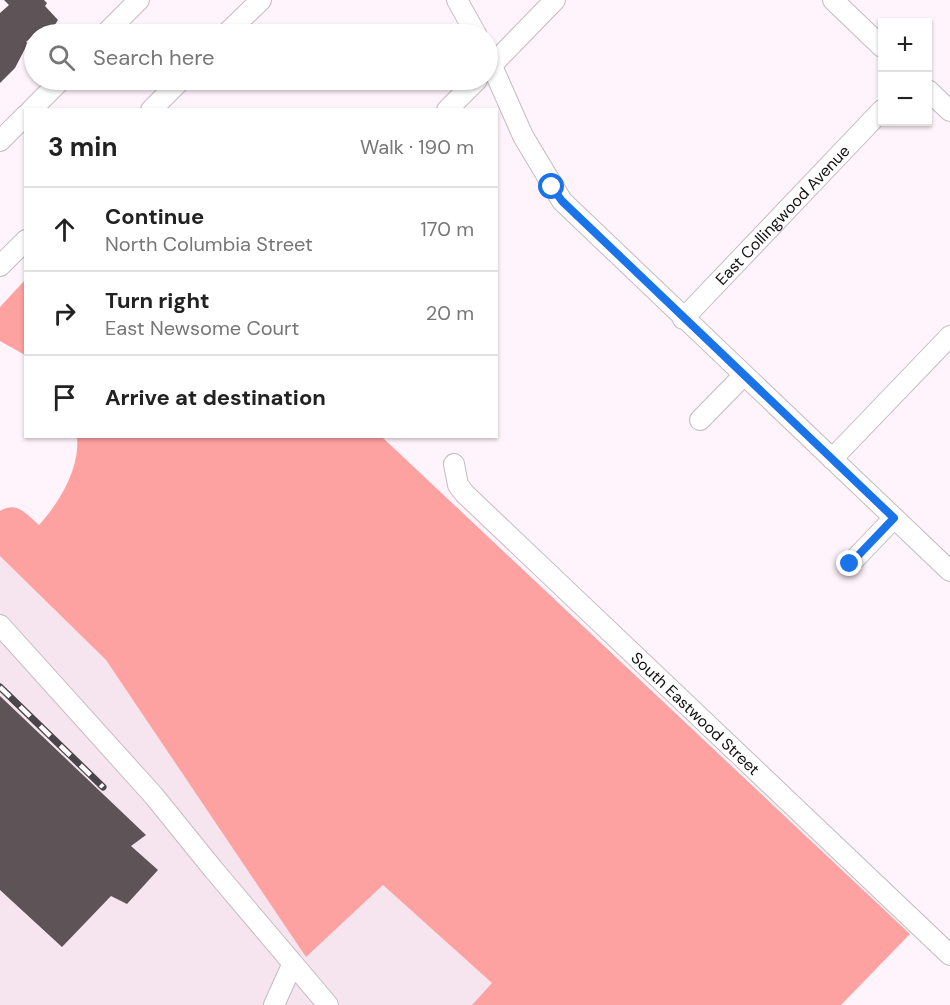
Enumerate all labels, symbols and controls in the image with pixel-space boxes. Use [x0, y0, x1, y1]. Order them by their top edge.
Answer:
map controls [878, 18, 932, 126]
button: + [878, 18, 932, 72]
search box [24, 24, 498, 90]
icon: search [45, 41, 78, 74]
text: Search here [93, 43, 214, 72]
button: − [878, 72, 932, 126]
text: 3 min [48, 130, 117, 164]
text: Walk · 190 m [360, 134, 474, 160]
street label: East Collingwood Avenue [711, 141, 854, 290]
route start [538, 173, 564, 199]
text: Continue [105, 202, 204, 231]
icon: ahead [48, 213, 81, 246]
text: 170 m [421, 216, 474, 242]
text: North Columbia Street [105, 231, 313, 257]
text: Turn right [105, 286, 210, 315]
icon: right [48, 297, 81, 330]
text: 20 m [426, 300, 474, 326]
text: East Newsome Court [105, 315, 299, 341]
icon: arrive [48, 381, 81, 414]
text: Arrive at destination [105, 383, 326, 412]
route end [836, 550, 862, 576]
street label: South Eastwood Street [626, 647, 764, 780]

